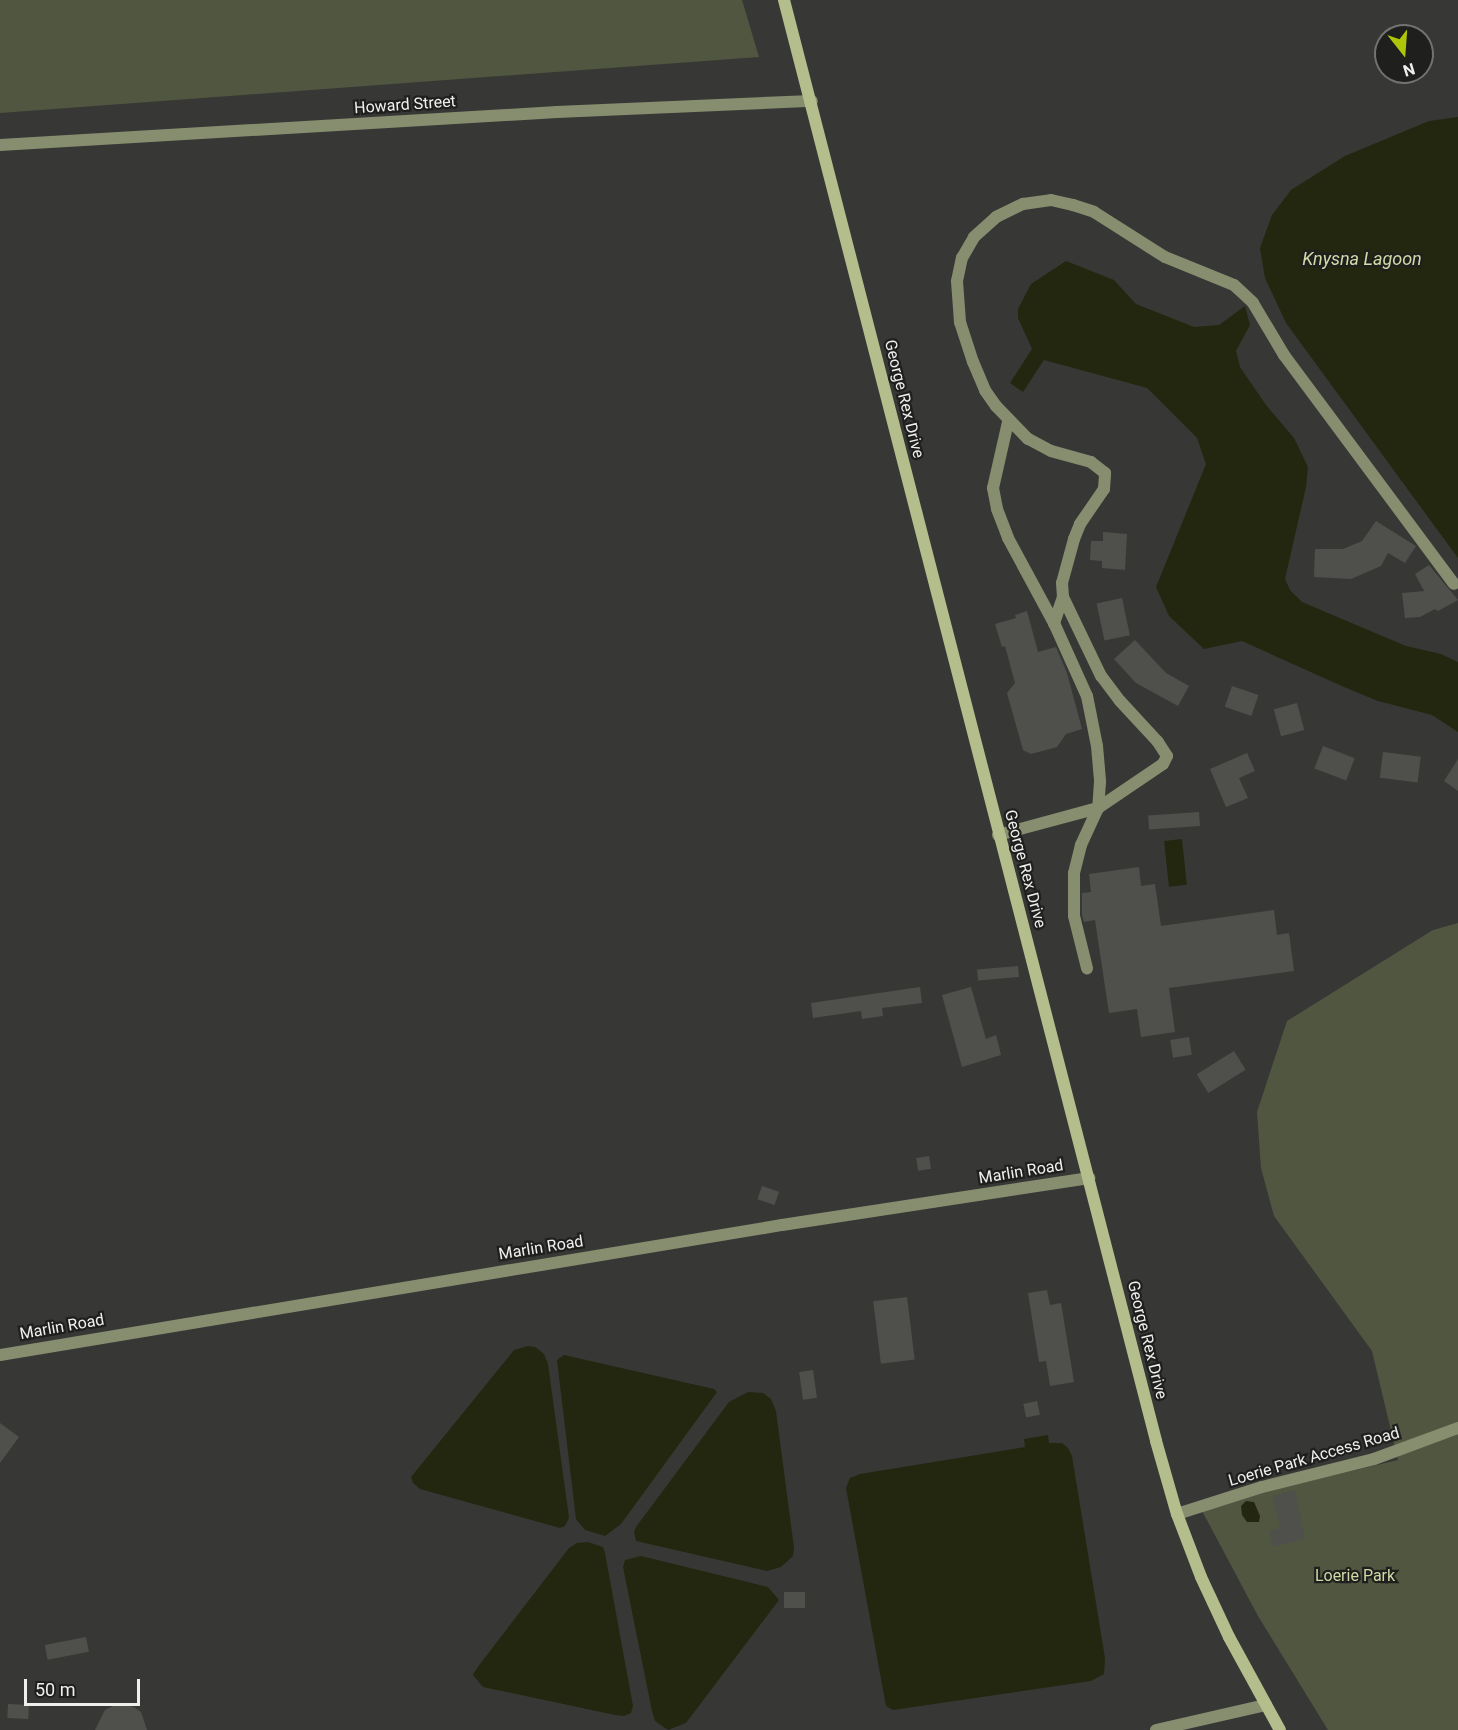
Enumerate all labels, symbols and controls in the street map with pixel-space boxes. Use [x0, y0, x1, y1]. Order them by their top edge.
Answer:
north arrow [1374, 24, 1434, 84]
text: N [1401, 59, 1417, 81]
street label: Howard Street [354, 92, 456, 118]
water label: Knysna Lagoon [1302, 248, 1422, 270]
street label: George Rex Drive [880, 338, 928, 460]
street label: George Rex Drive [1000, 808, 1050, 930]
street label: Marlin Road [977, 1156, 1065, 1188]
street label: Marlin Road [497, 1232, 585, 1264]
street label: George Rex Drive [1123, 1279, 1171, 1401]
street label: Marlin Road [18, 1310, 106, 1344]
street label: Loerie Park Access Road [1226, 1423, 1402, 1491]
park label: Loerie Park [1315, 1566, 1395, 1586]
scale bar [27, 1667, 142, 1705]
text: 50 m [35, 1679, 75, 1700]

